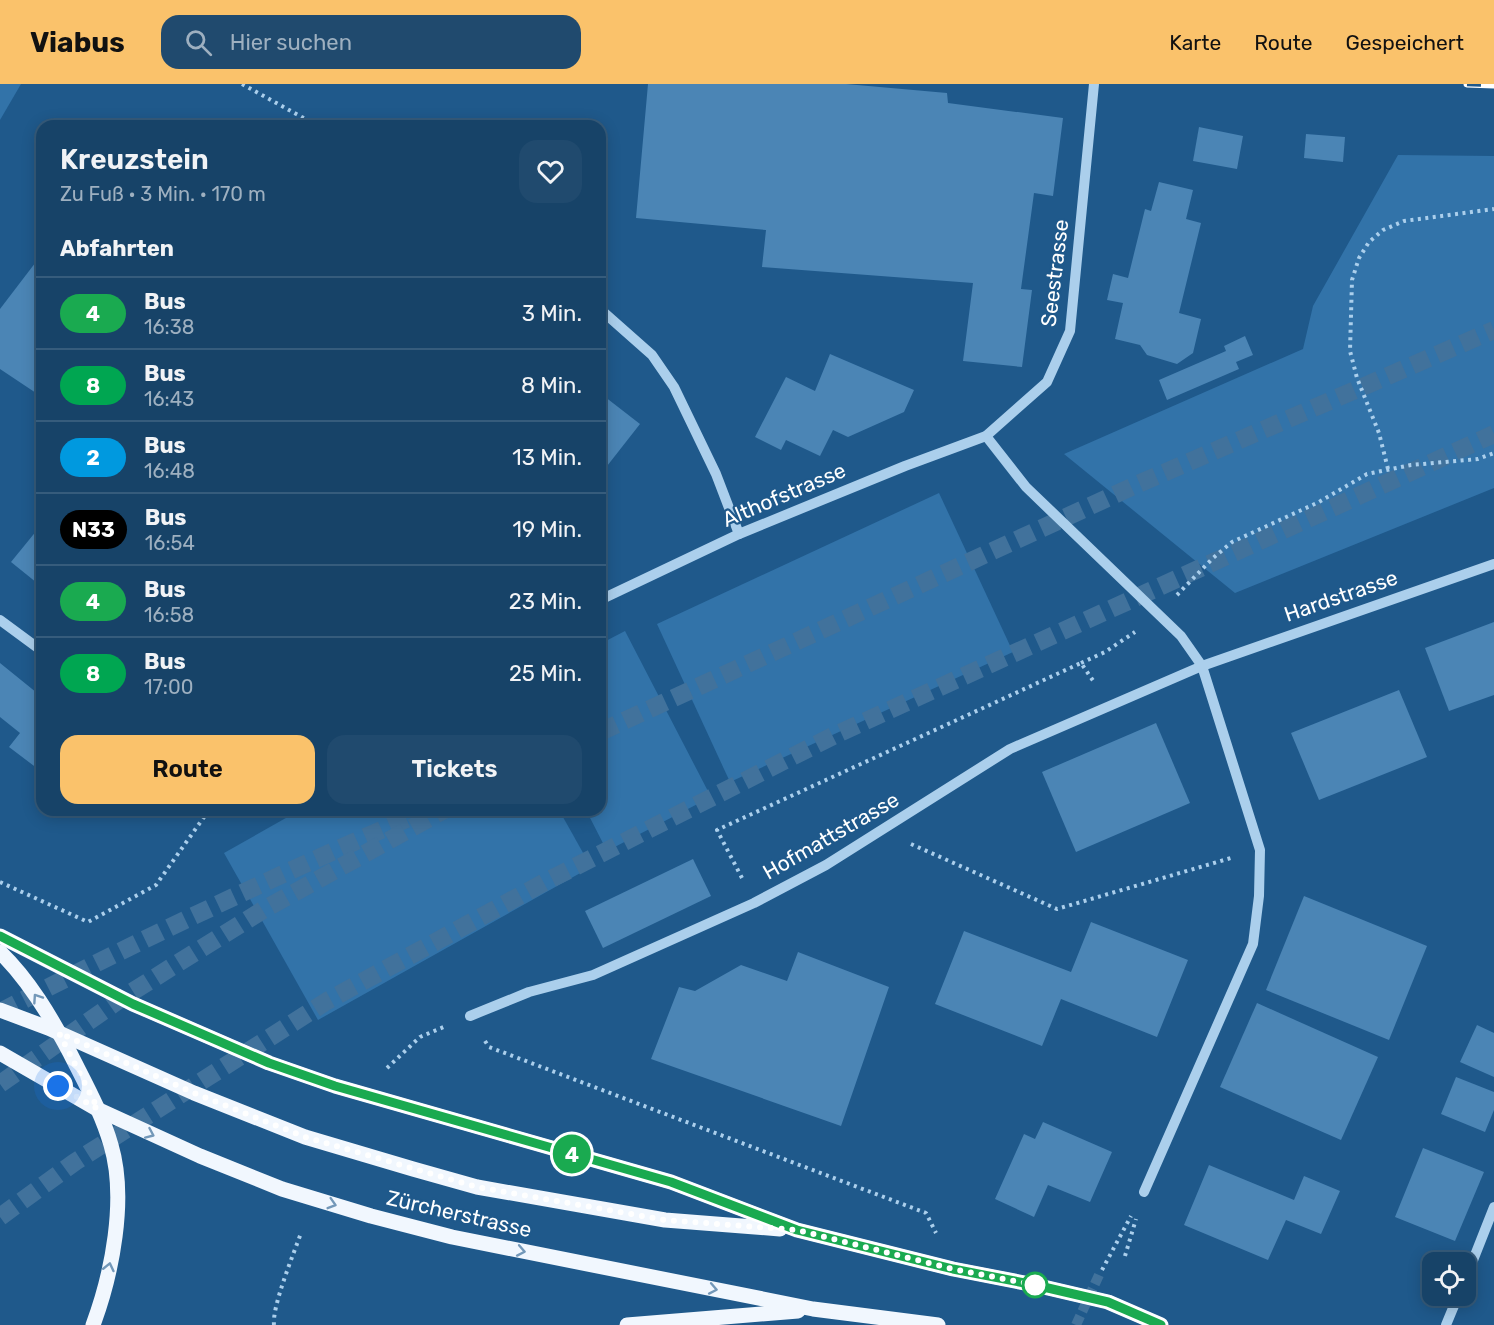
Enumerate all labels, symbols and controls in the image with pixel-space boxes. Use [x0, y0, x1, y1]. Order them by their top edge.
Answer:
search box [161, 15, 581, 69]
text: Viabus [30, 26, 125, 59]
icon: search [182, 26, 215, 59]
text: Hier suchen [230, 29, 352, 56]
text: Karte [1169, 30, 1221, 55]
text: Route [1254, 30, 1313, 55]
text: Gespeichert [1346, 30, 1464, 55]
button: heart [519, 140, 582, 203]
text: Kreuzstein [60, 143, 209, 176]
text: Zu Fuß · 3 Min. · 170 m [60, 182, 266, 206]
street label: Seestrasse [1036, 218, 1073, 328]
text: Abfahrten [60, 235, 174, 262]
text: Bus [144, 288, 186, 315]
text: 3 Min. [522, 300, 582, 327]
text: 4 [86, 301, 100, 326]
text: 16:38 [144, 315, 194, 339]
text: Bus [144, 360, 186, 387]
text: 8 Min. [521, 372, 582, 399]
text: 8 [86, 373, 100, 398]
text: 16:43 [144, 387, 194, 411]
text: Bus [144, 432, 186, 459]
text: 13 Min. [512, 444, 582, 471]
text: 2 [86, 445, 100, 470]
street label: Althofstrasse [718, 457, 849, 532]
text: 16:48 [144, 459, 195, 483]
text: Bus [145, 504, 187, 531]
text: 19 Min. [512, 516, 582, 543]
text: N33 [72, 517, 115, 542]
text: 16:54 [145, 531, 195, 555]
street label: Hardstrasse [1281, 564, 1401, 627]
text: Bus [144, 576, 186, 603]
text: 23 Min. [509, 588, 582, 615]
text: 4 [86, 589, 100, 614]
text: 16:58 [144, 603, 194, 627]
text: Bus [144, 648, 186, 675]
text: 25 Min. [509, 660, 582, 687]
text: 8 [86, 661, 100, 686]
text: 17:00 [144, 675, 193, 699]
button: Route [60, 735, 315, 804]
button: Tickets [327, 735, 582, 804]
street label: Hofmattstrasse [758, 786, 903, 885]
one-way arrow [33, 994, 44, 1005]
your location [43, 1071, 73, 1101]
one-way arrow [144, 1127, 155, 1139]
line badge: 4 [552, 1134, 592, 1174]
text: 4 [565, 1142, 579, 1167]
street label: Zürcherstrasse [384, 1185, 534, 1242]
one-way arrow [326, 1197, 337, 1209]
one-way arrow [516, 1244, 526, 1257]
map controls [1422, 1252, 1476, 1306]
button: locate [1422, 1252, 1476, 1306]
one-way arrow [102, 1262, 115, 1272]
unlabelled marker [1022, 1272, 1048, 1298]
one-way arrow [707, 1282, 717, 1295]

